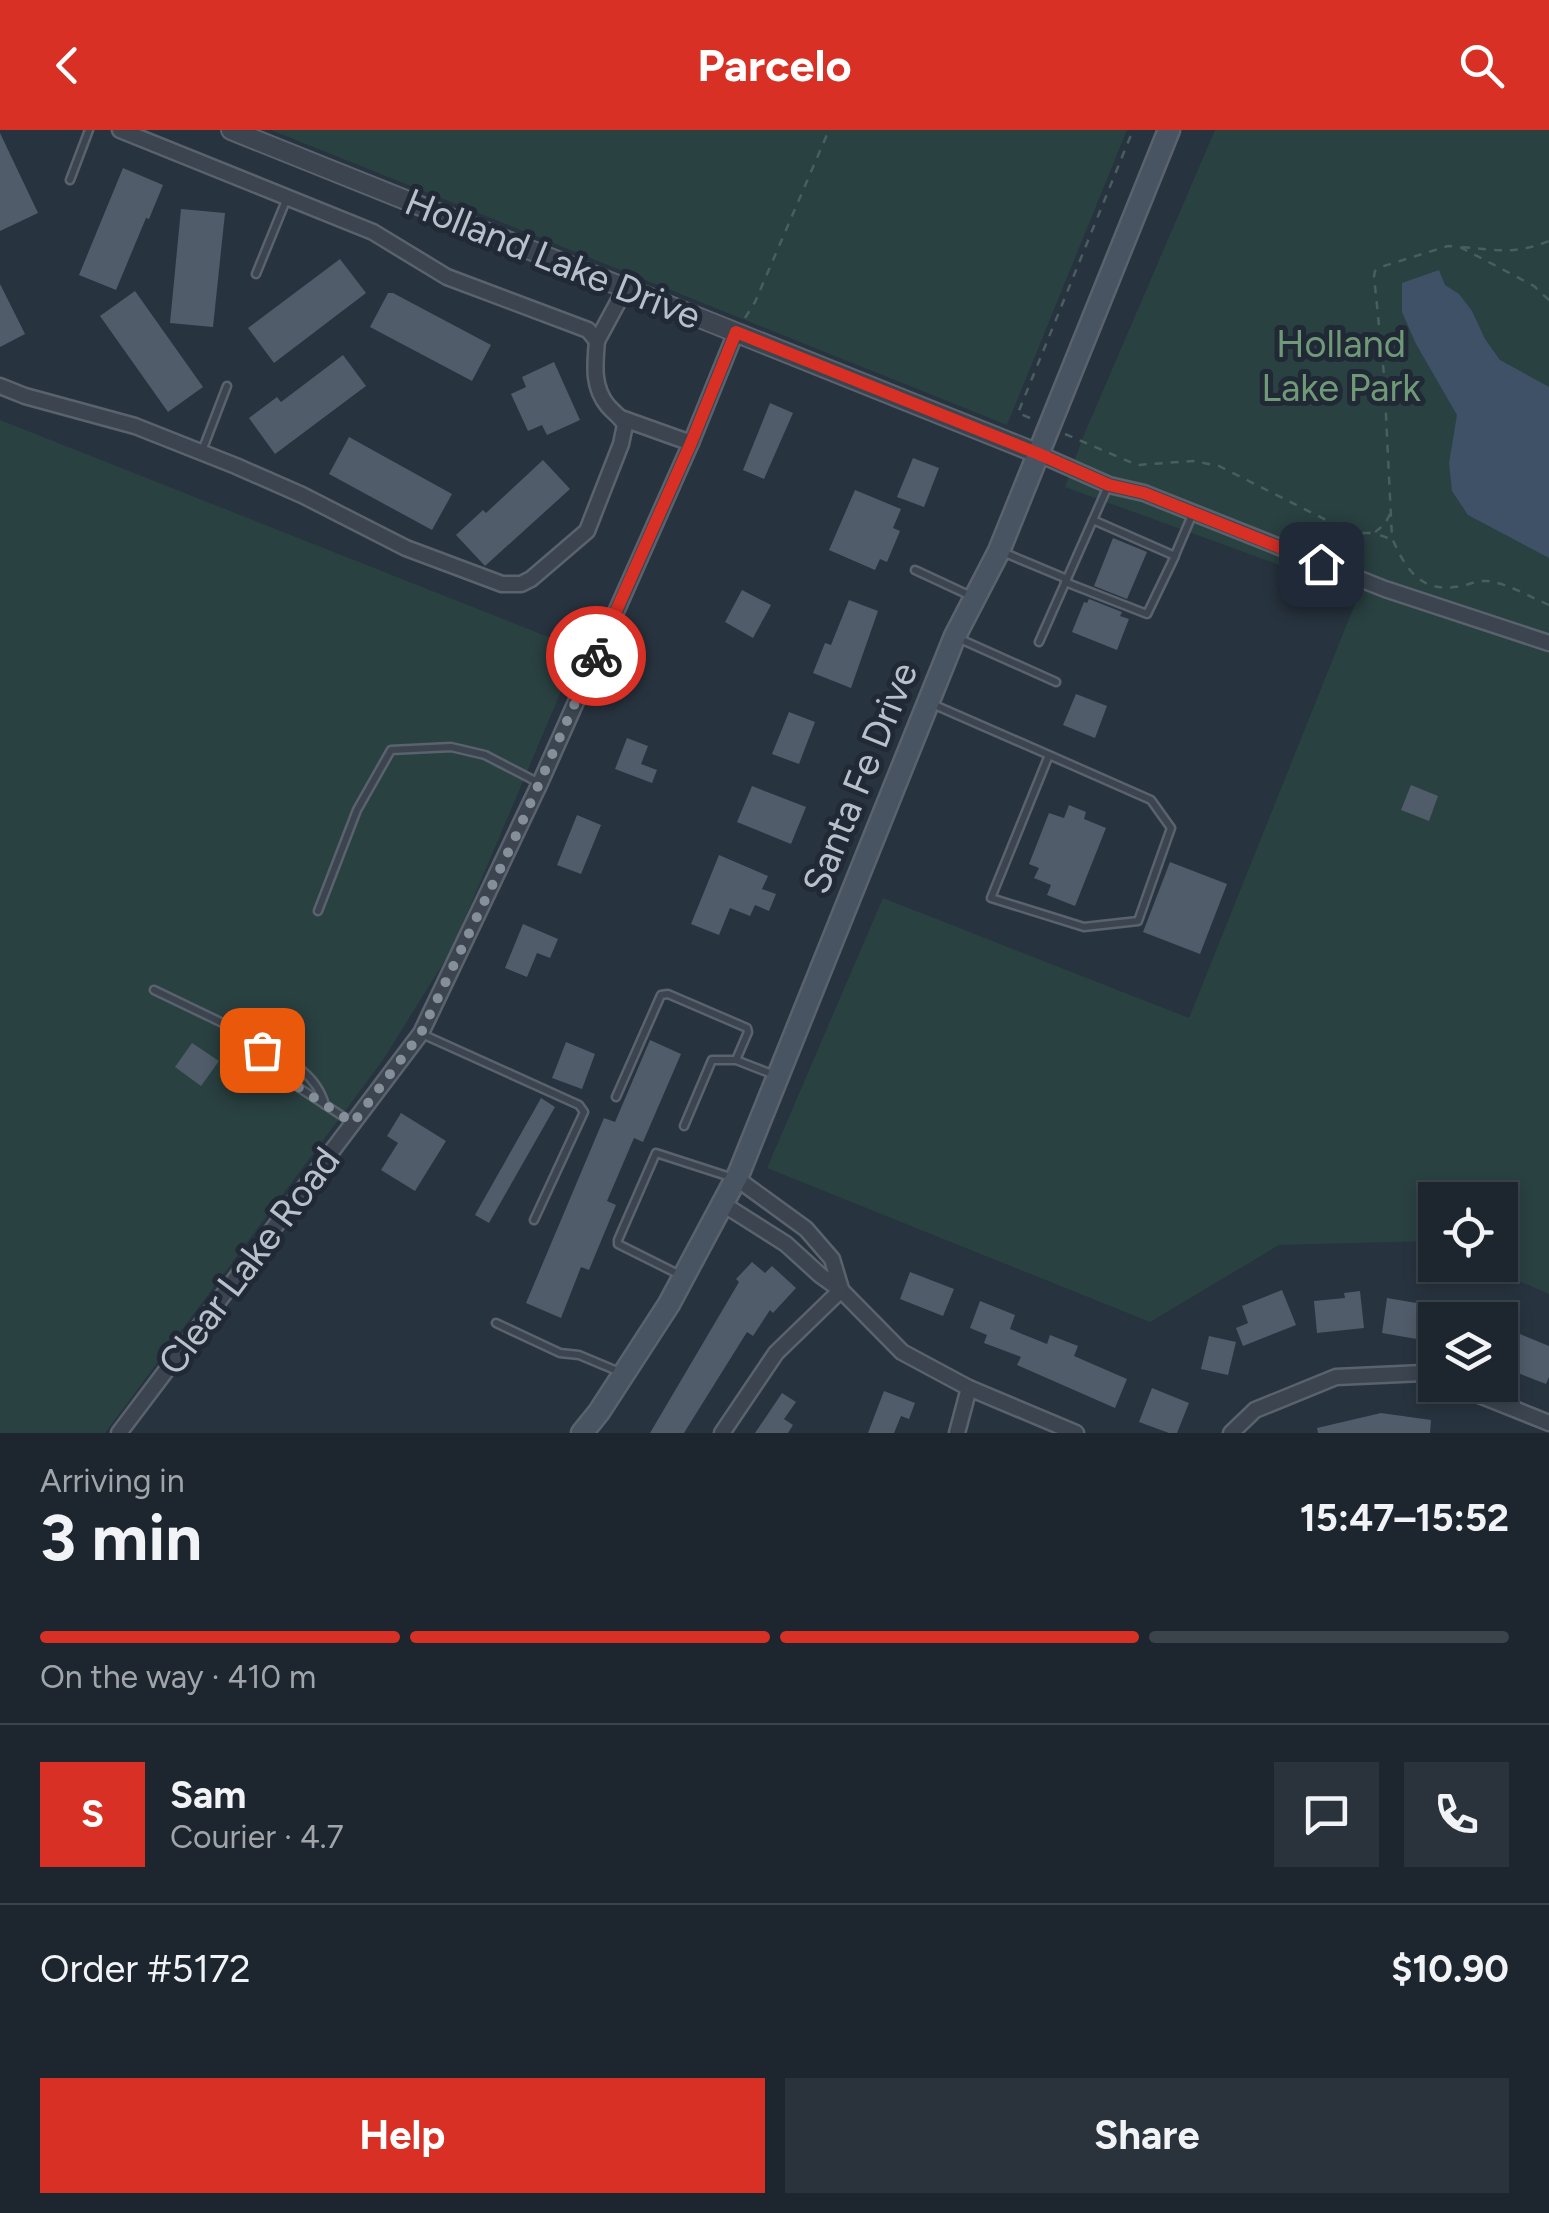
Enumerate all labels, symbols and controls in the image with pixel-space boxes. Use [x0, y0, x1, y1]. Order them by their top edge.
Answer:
icon: back [40, 38, 95, 93]
text: Parcelo [697, 38, 852, 92]
icon: search [1454, 38, 1509, 93]
street label: Holland Lake Drive [398, 179, 708, 339]
park label: Holland Lake Park [1261, 321, 1421, 411]
pin [1279, 522, 1364, 607]
icon: home [1294, 537, 1349, 592]
courier [546, 606, 646, 706]
icon: bike [569, 629, 624, 684]
street label: Santa Fe Drive [793, 656, 927, 900]
pin [220, 1008, 305, 1093]
icon: bag [235, 1023, 290, 1078]
street label: Clear Lake Road [149, 1138, 349, 1384]
map controls [1418, 1182, 1518, 1402]
button: locate [1418, 1182, 1518, 1282]
button: layers [1418, 1302, 1518, 1402]
text: Arriving in [40, 1462, 185, 1500]
text: 15:47–15:52 [1300, 1495, 1509, 1541]
text: 3 min [40, 1498, 202, 1576]
text: On the way · 410 m [40, 1658, 316, 1696]
button: chat [1274, 1762, 1379, 1867]
button: phone [1404, 1762, 1509, 1867]
text: Sam [170, 1772, 246, 1818]
text: S [81, 1791, 104, 1837]
text: Courier · 4.7 [170, 1818, 344, 1856]
text: Order #5172 [40, 1946, 251, 1992]
text: $10.90 [1391, 1946, 1509, 1992]
button: Help [40, 2078, 765, 2193]
button: Share [785, 2078, 1509, 2193]

